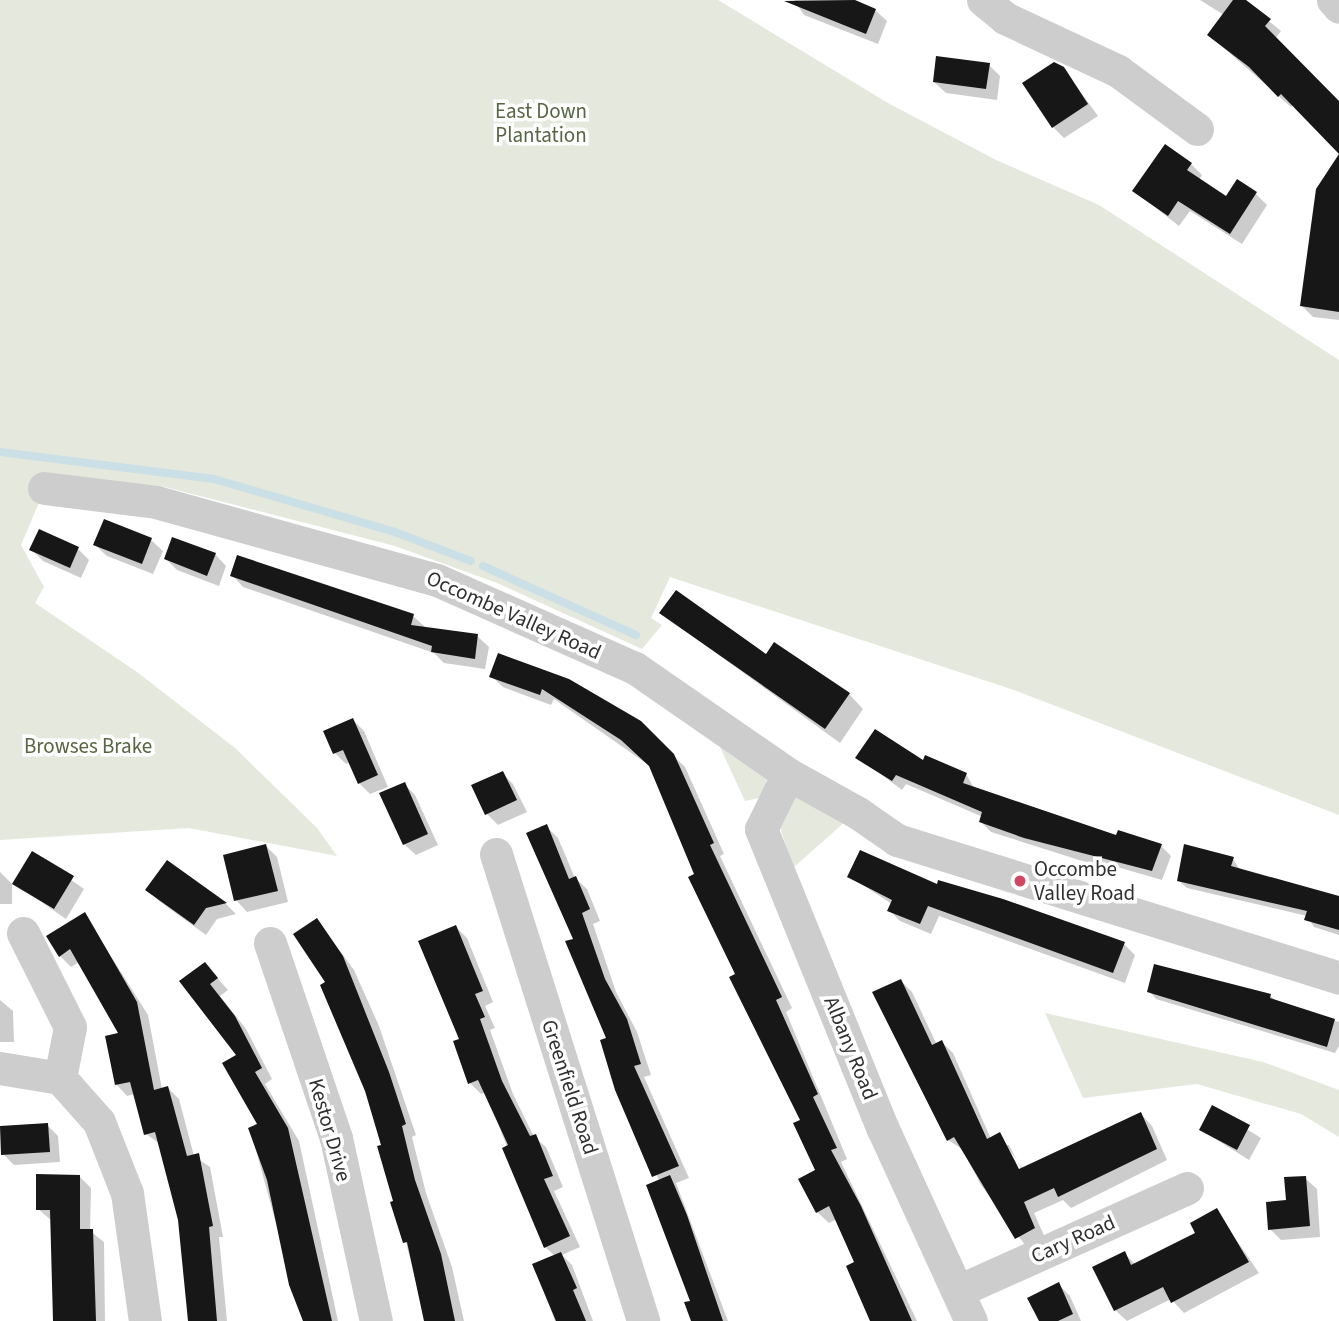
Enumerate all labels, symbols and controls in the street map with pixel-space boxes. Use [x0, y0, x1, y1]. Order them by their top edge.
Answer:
park label: East Down Plantation [495, 98, 587, 148]
street label: Occombe Valley Road [423, 565, 605, 665]
park label: Browses Brake [24, 733, 152, 759]
place label: Occombe Valley Road [1034, 856, 1135, 906]
marker: Occombe Valley Road [1012, 873, 1028, 889]
street label: Albany Road [819, 993, 883, 1103]
street label: Greenfield Road [536, 1016, 604, 1158]
street label: Kestor Drive [303, 1076, 357, 1184]
street label: Cary Road [1027, 1209, 1119, 1269]

